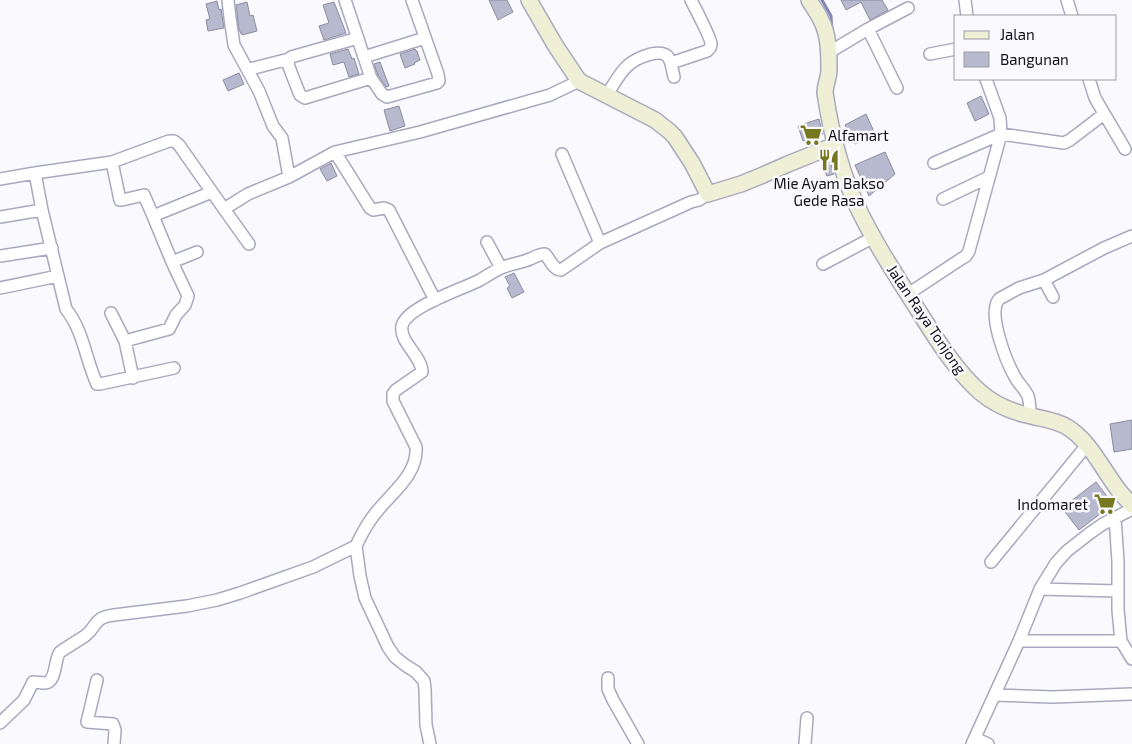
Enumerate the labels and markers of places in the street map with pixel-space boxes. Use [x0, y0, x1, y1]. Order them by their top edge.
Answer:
supermarket icon: Alfamart [798, 122, 824, 148]
place label: Alfamart [828, 126, 889, 144]
restaurant icon: Mie Ayam Bakso Gede Rasa [816, 147, 842, 173]
place label: Mie Ayam Bakso Gede Rasa [774, 174, 884, 209]
supermarket icon: Indomaret [1092, 491, 1118, 517]
place label: Indomaret [1017, 495, 1088, 513]

